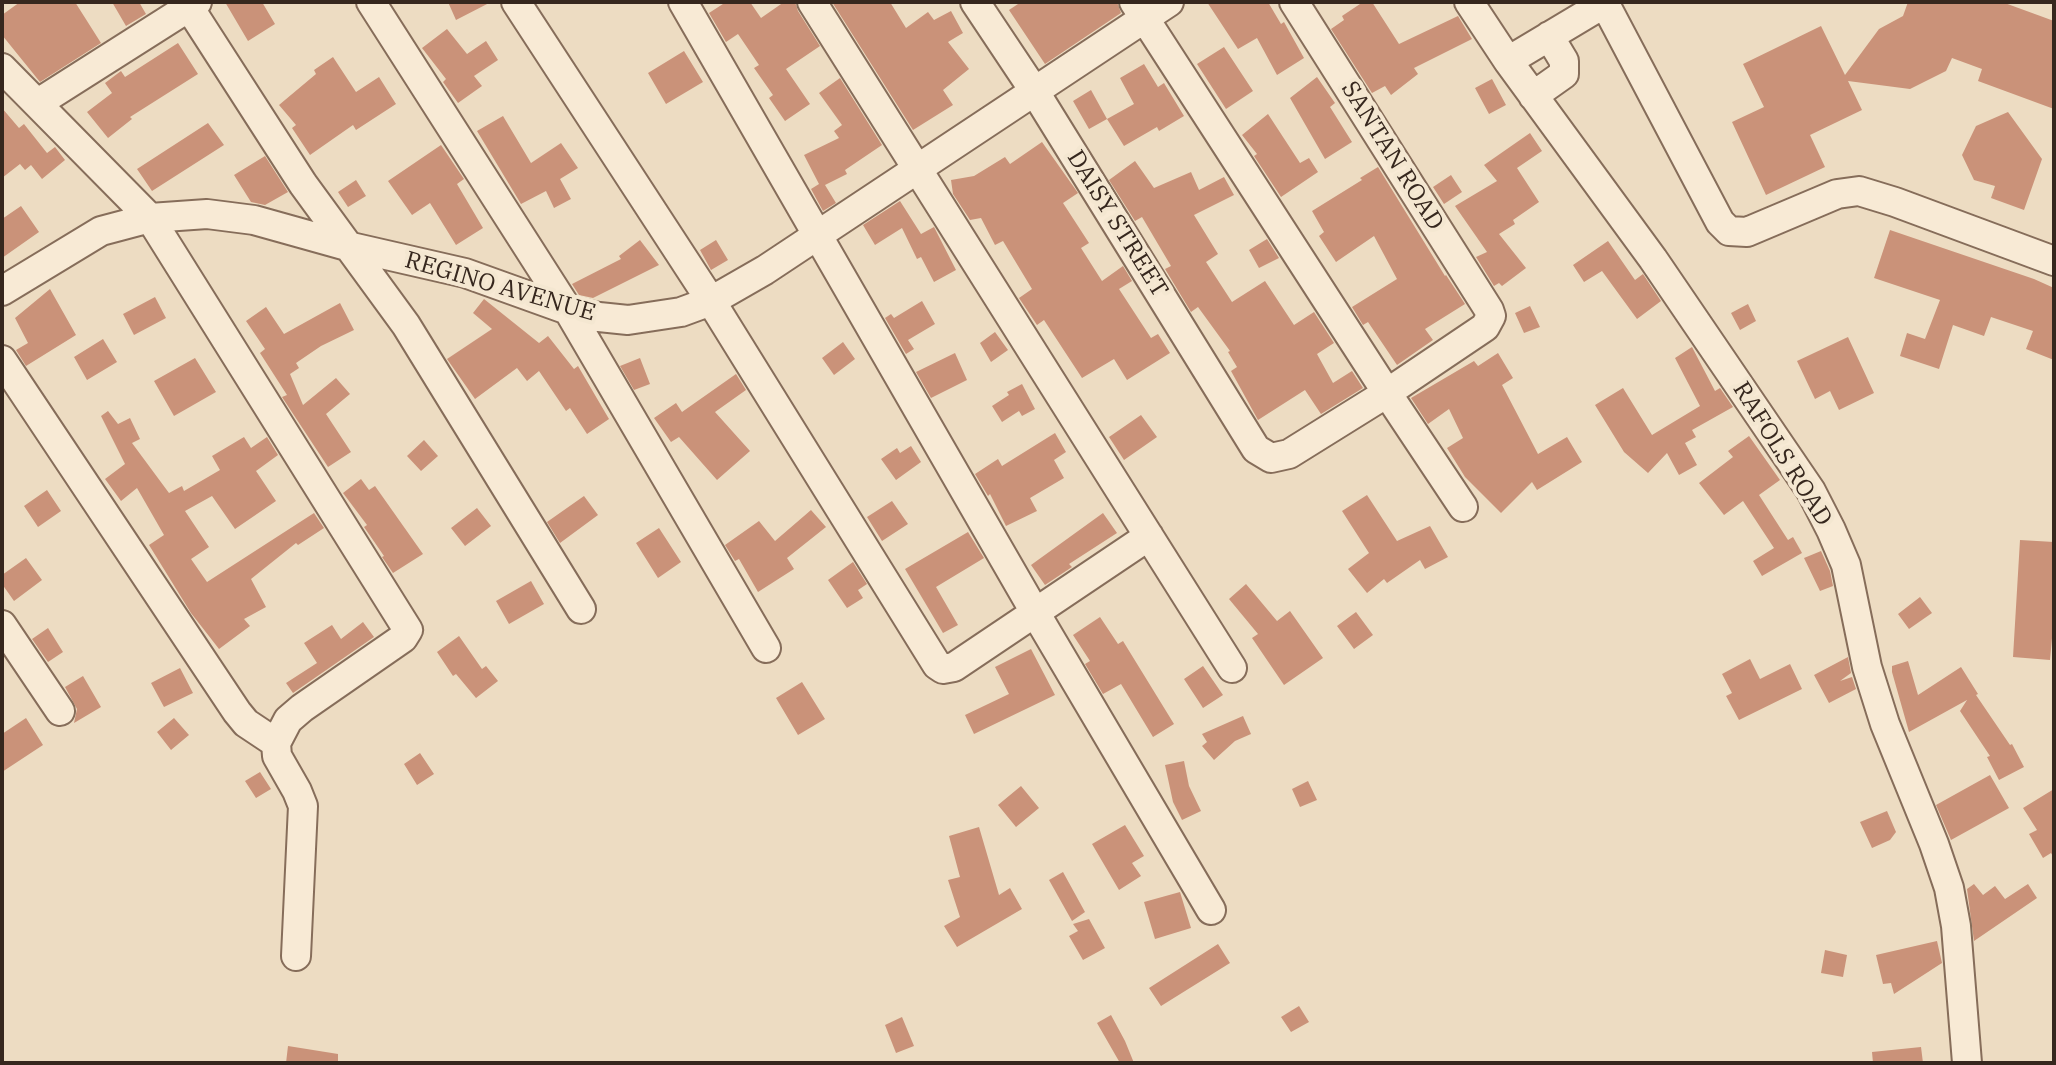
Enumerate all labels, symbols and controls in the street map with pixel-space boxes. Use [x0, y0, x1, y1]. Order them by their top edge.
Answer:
street label: SANTAN ROAD [1335, 76, 1449, 236]
street label: DAISY STREET [1060, 145, 1174, 303]
street label: REGINO AVENUE [401, 246, 599, 328]
street label: RAFOLS ROAD [1726, 377, 1838, 531]

